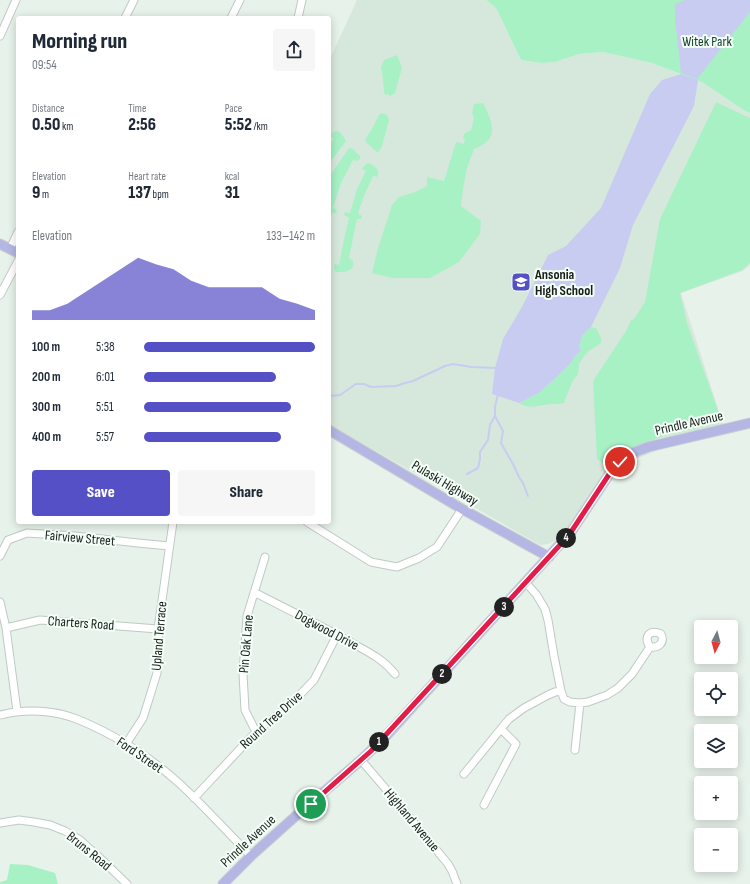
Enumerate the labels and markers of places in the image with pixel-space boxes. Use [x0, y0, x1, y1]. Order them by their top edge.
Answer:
place label: Ansonia High School [534, 266, 593, 299]
school or university icon: Ansonia High School [510, 271, 532, 293]
pin [603, 445, 637, 479]
pin: 4 [556, 528, 576, 548]
pin: 3 [494, 597, 514, 617]
pin: 2 [432, 664, 452, 684]
pin: 1 [369, 732, 389, 752]
pin [294, 787, 328, 821]

